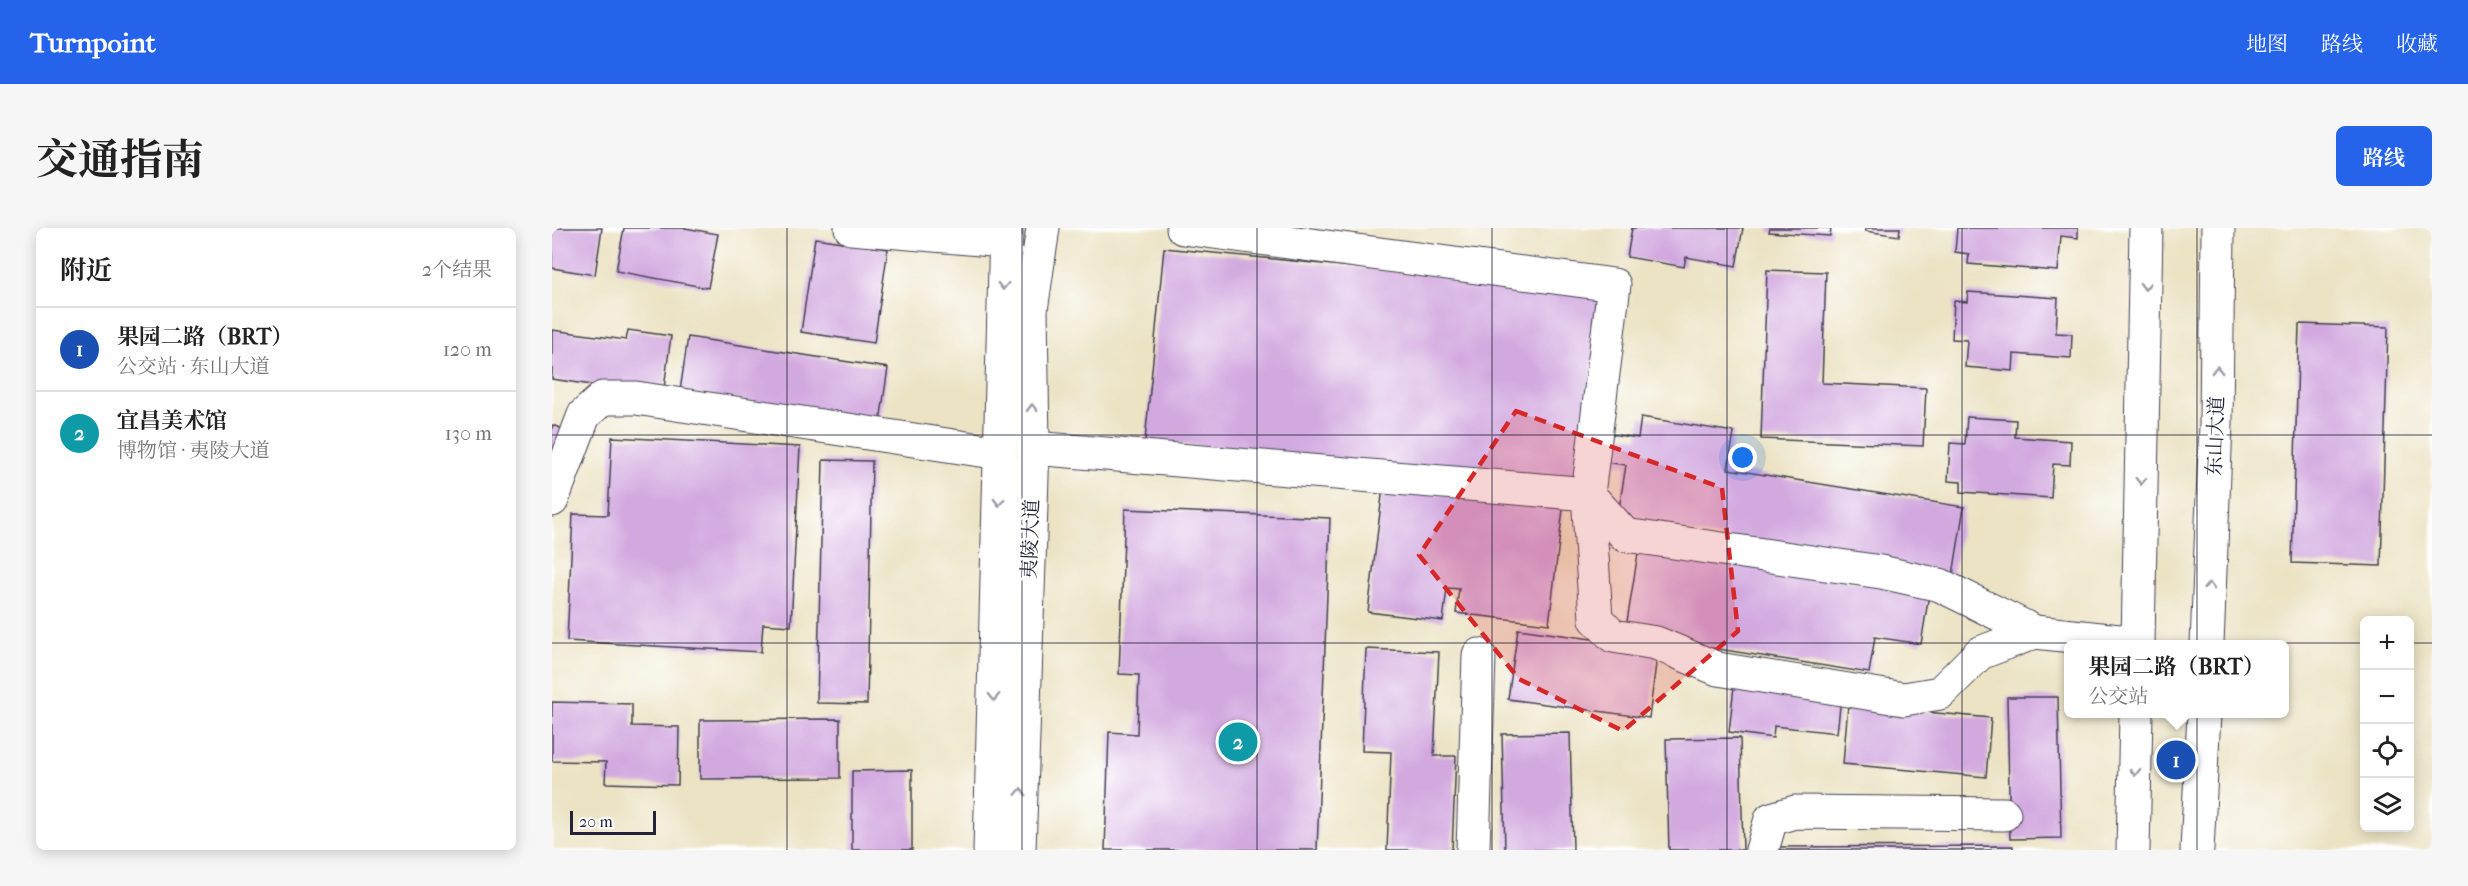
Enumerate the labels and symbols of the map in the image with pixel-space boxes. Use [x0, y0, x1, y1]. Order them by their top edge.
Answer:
one-way arrow [997, 282, 1010, 291]
one-way arrow [2138, 282, 2151, 291]
one-way arrow [2211, 366, 2223, 375]
street label: 东山大道 [2203, 396, 2228, 476]
one-way arrow [1026, 403, 1038, 412]
your location [1728, 443, 1757, 472]
one-way arrow [2135, 477, 2147, 486]
one-way arrow [992, 498, 1005, 507]
street label: 夷陵大道 [1018, 499, 1043, 579]
one-way arrow [2203, 582, 2216, 591]
one-way arrow [988, 693, 1000, 702]
pin: 2 [1218, 720, 1258, 764]
pin: 1 [2156, 738, 2196, 782]
one-way arrow [2129, 767, 2141, 776]
one-way arrow [1015, 787, 1027, 796]
scale bar [570, 808, 656, 836]

